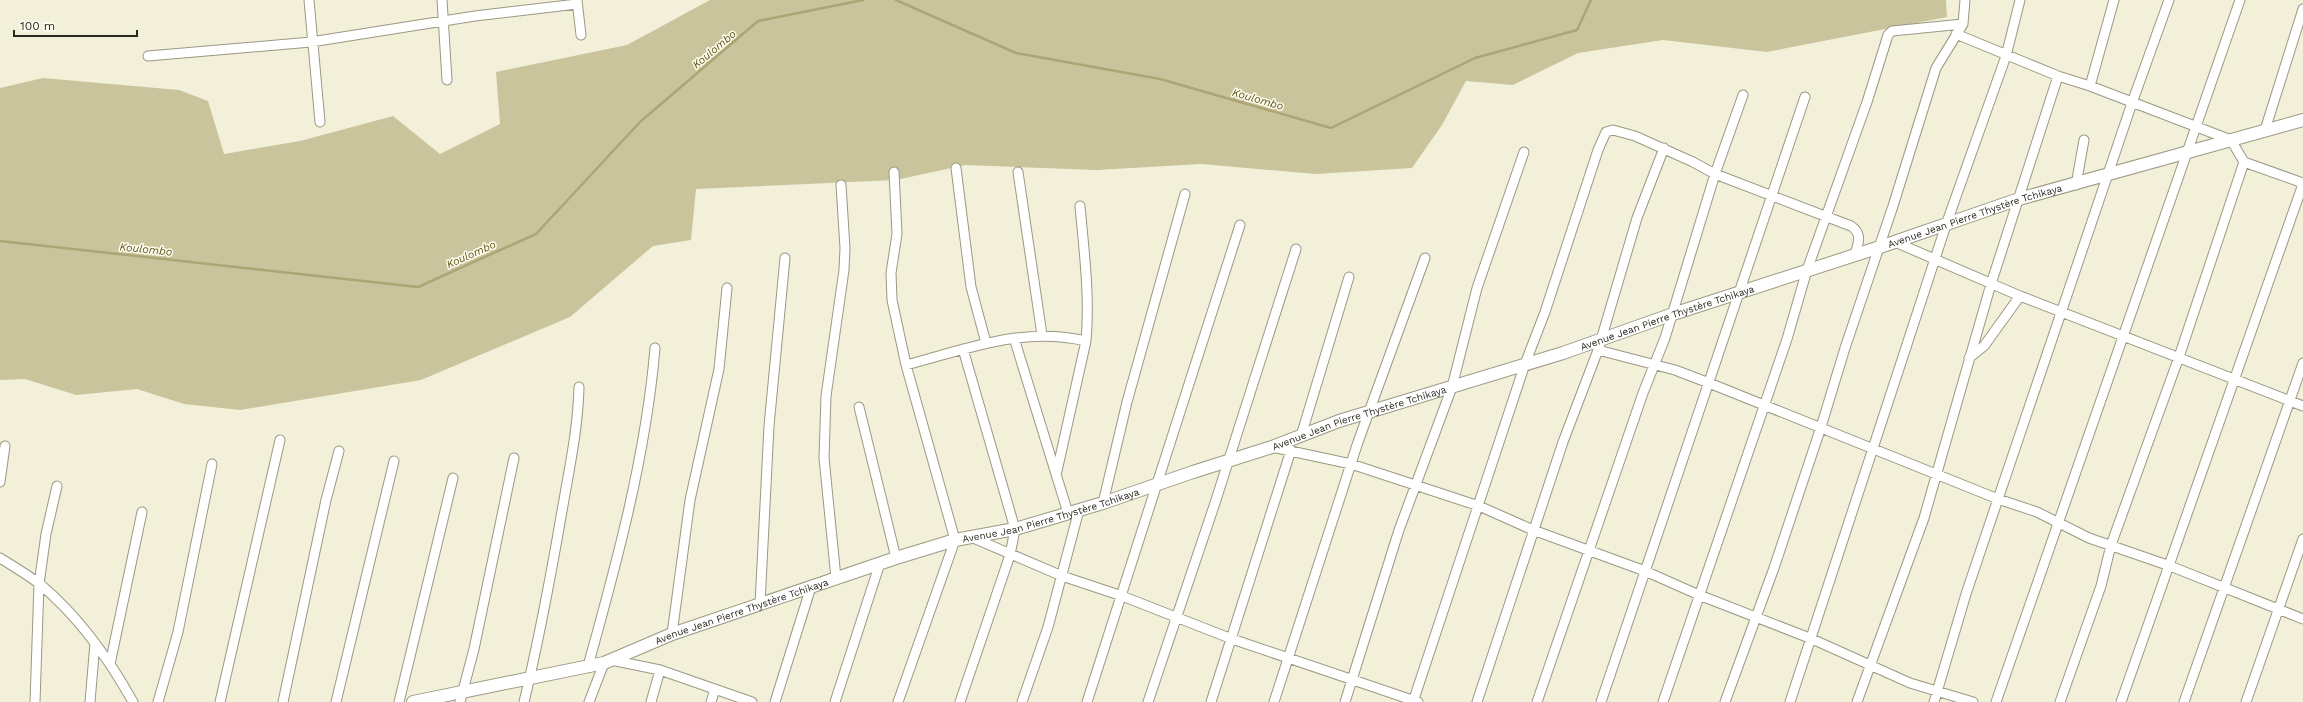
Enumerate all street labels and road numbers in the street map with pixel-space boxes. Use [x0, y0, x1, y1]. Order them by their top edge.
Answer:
street label: Avenue Jean Pierre Thystère Tchikaya [1886, 182, 2064, 250]
street label: Avenue Jean Pierre Thystère Tchikaya [1579, 283, 1756, 352]
street label: Avenue Jean Pierre Thystère Tchikaya [1271, 384, 1448, 452]
street label: Avenue Jean Pierre Thystère Tchikaya [961, 486, 1141, 545]
street label: Avenue Jean Pierre Thystère Tchikaya [653, 576, 830, 647]

